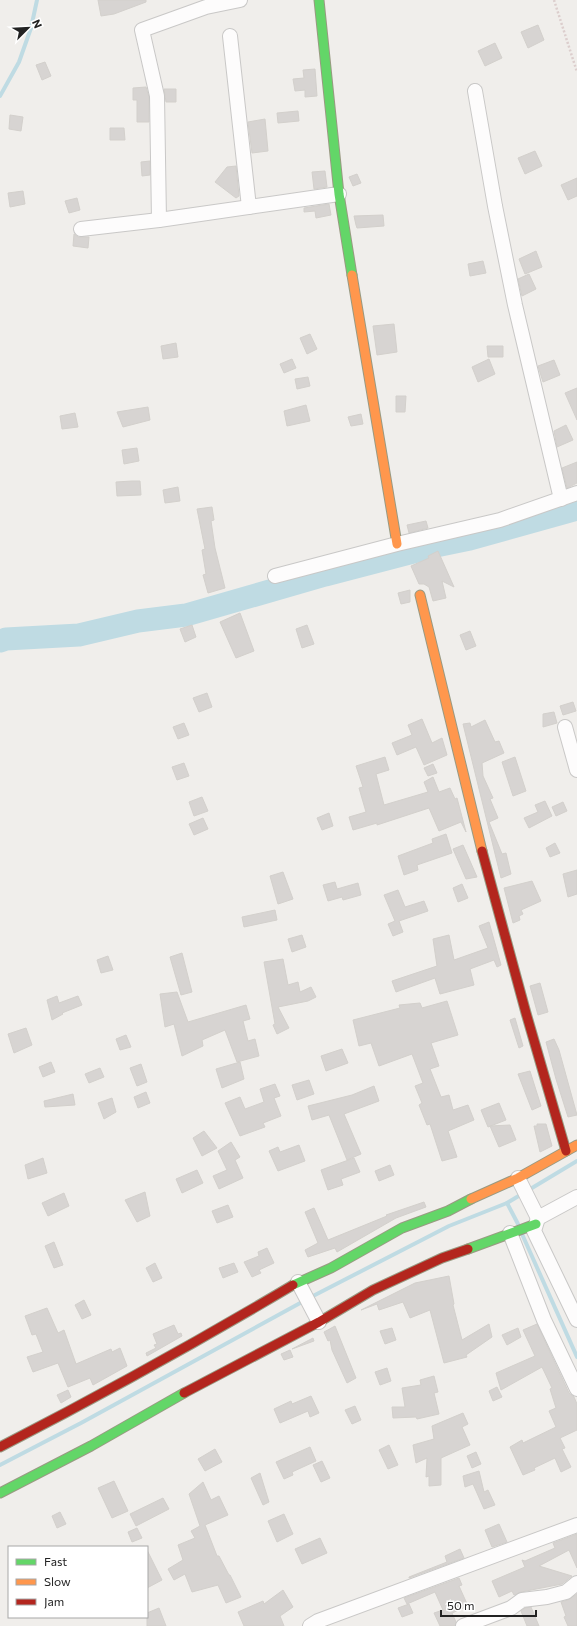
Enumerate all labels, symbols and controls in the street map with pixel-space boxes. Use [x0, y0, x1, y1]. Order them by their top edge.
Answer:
north arrow [8, 8, 48, 48]
text: N [30, 17, 45, 30]
legend [8, 1546, 148, 1618]
text: Fast [44, 1554, 67, 1568]
text: Slow [44, 1574, 71, 1588]
scale bar [441, 1592, 536, 1618]
text: Jam [44, 1594, 64, 1609]
text: 50 m [447, 1598, 475, 1612]

